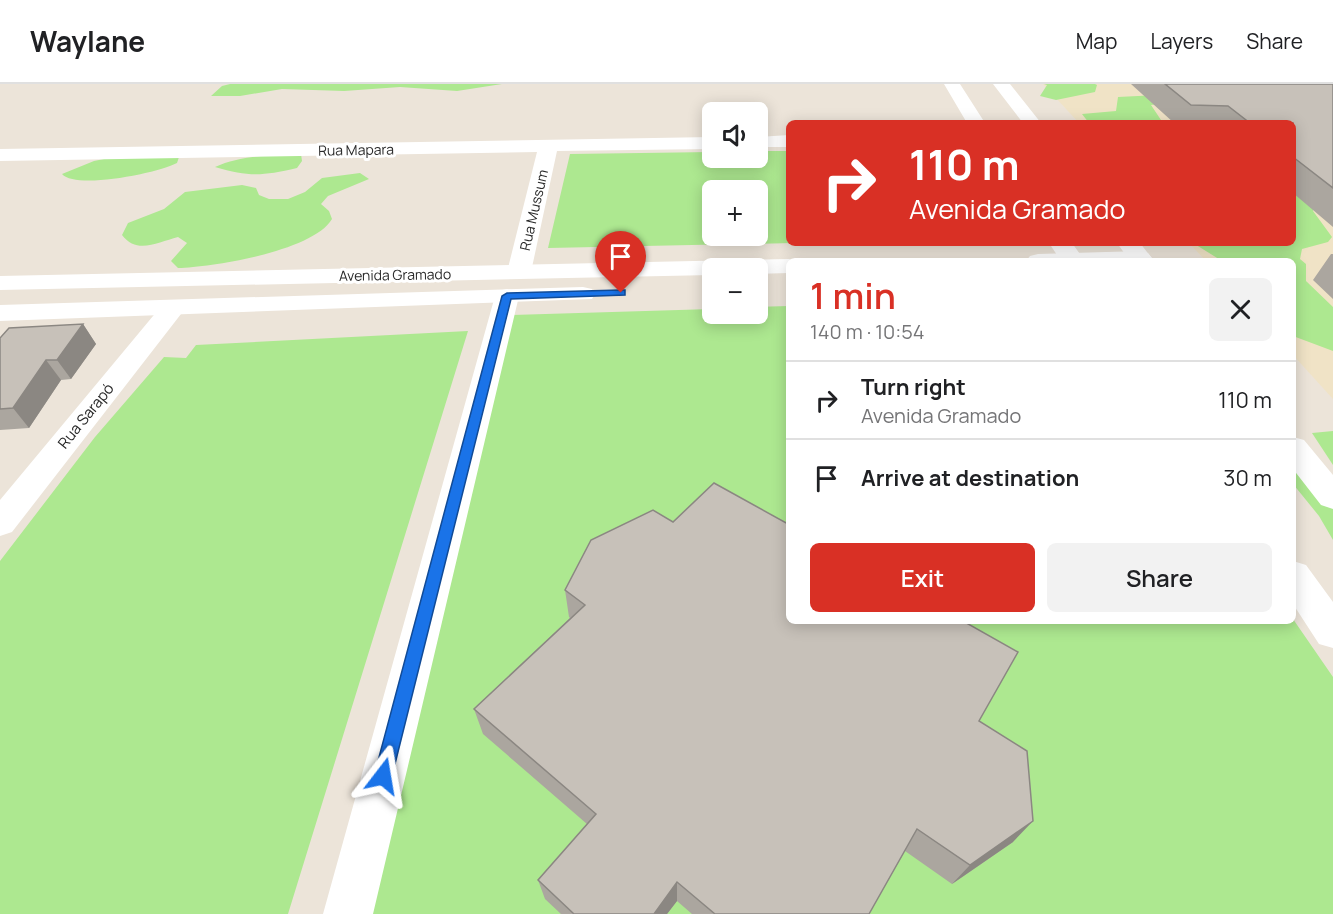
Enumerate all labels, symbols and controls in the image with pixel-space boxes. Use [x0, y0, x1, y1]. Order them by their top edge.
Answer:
text: Waylane [30, 22, 145, 60]
text: Map [1076, 27, 1117, 55]
text: Layers [1150, 27, 1213, 55]
text: Share [1246, 27, 1303, 55]
map controls [702, 102, 768, 324]
button: sound [702, 102, 768, 168]
text: 110 m [909, 135, 1020, 193]
street label: Rua Mapara [318, 139, 394, 160]
icon: right [810, 144, 888, 222]
street label: Rua Mussum [515, 167, 552, 252]
button: + [702, 180, 768, 246]
text: Avenida Gramado [909, 190, 1125, 227]
pin [595, 231, 646, 293]
icon: arrive [604, 240, 637, 273]
button: − [702, 258, 768, 324]
street label: Avenida Gramado [339, 264, 451, 285]
text: 1 min [810, 271, 896, 320]
button: close [1209, 278, 1272, 341]
text: 140 m · 10:54 [810, 318, 925, 345]
text: Turn right [861, 372, 966, 402]
street label: Rua Sarapó [53, 378, 119, 453]
icon: right [810, 384, 843, 417]
text: 110 m [1218, 385, 1272, 415]
text: Avenida Gramado [861, 402, 1021, 429]
icon: arrive [810, 462, 843, 495]
text: Arrive at destination [861, 463, 1079, 493]
text: 30 m [1223, 463, 1272, 493]
button: Exit [810, 543, 1035, 612]
button: Share [1047, 543, 1272, 612]
position arrow [351, 744, 415, 808]

